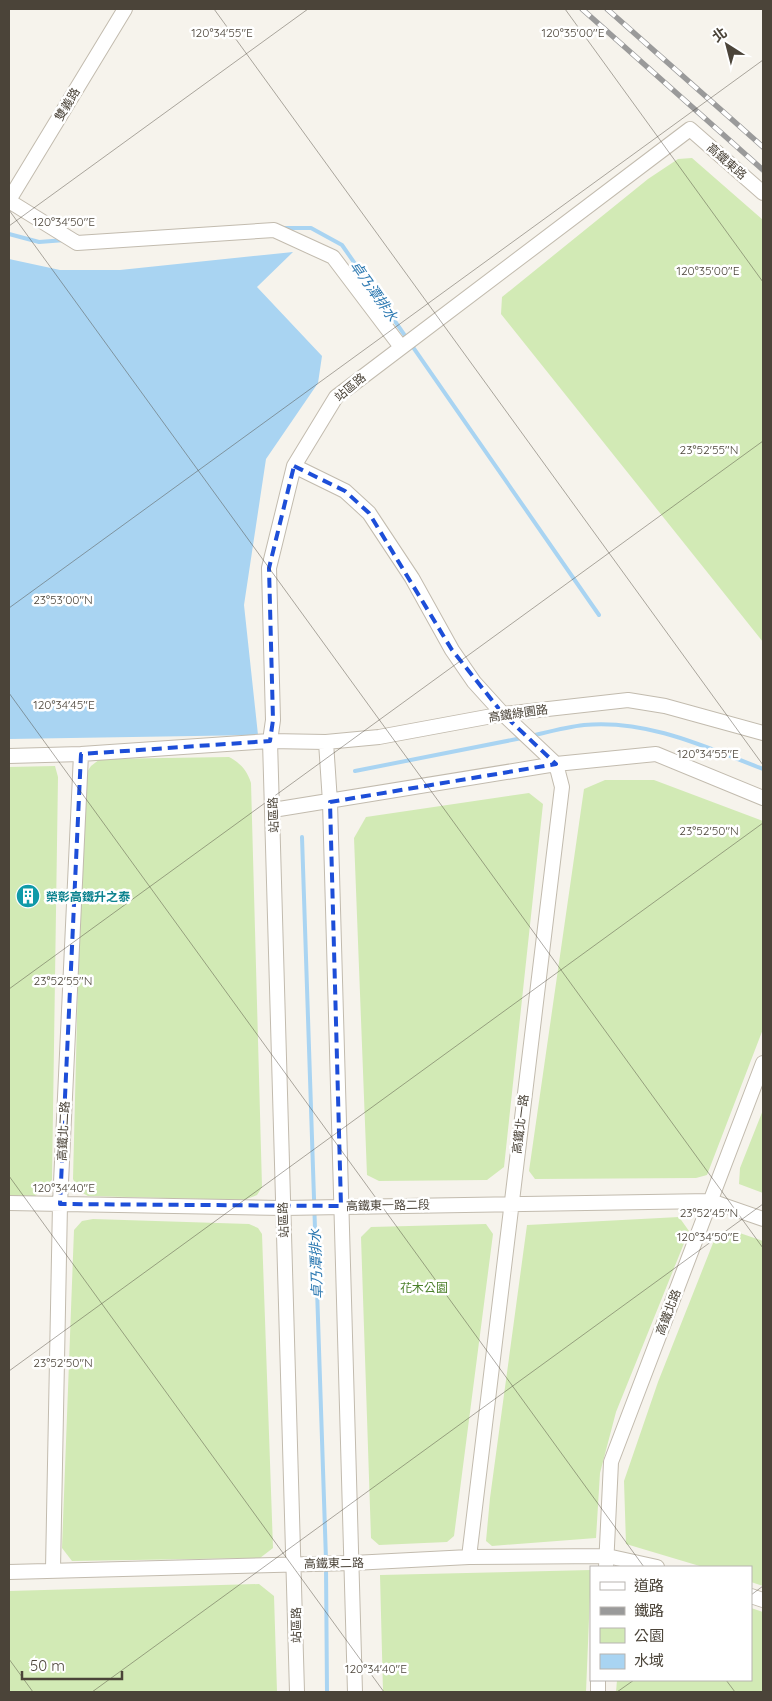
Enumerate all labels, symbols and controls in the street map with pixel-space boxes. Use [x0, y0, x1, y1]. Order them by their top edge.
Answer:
north arrow [702, 20, 752, 70]
text: 北 [708, 23, 730, 46]
text: 120°34'55"E [191, 25, 253, 40]
text: 120°35'00"E [541, 25, 605, 40]
street label: 雙義路 [51, 85, 83, 123]
street label: 高鐵東路 [704, 140, 750, 182]
text: 120°34'50"E [33, 214, 95, 229]
water label: 卓乃潭排水 [347, 257, 402, 326]
text: 120°35'00"E [676, 263, 740, 278]
street label: 站區路 [331, 370, 369, 404]
text: 23°52'55"N [680, 442, 738, 457]
text: 23°53'00"N [33, 592, 93, 607]
text: 120°34'45"E [33, 697, 95, 712]
street label: 高鐵綠園路 [487, 701, 549, 725]
text: 120°34'55"E [677, 746, 739, 761]
street label: 站區路 [265, 797, 281, 833]
text: 23°52'50"N [679, 823, 739, 838]
building icon: 榮彰高鐵升之泰 [15, 883, 41, 909]
place label: 榮彰高鐵升之泰 [46, 889, 131, 904]
text: 23°52'55"N [34, 973, 92, 988]
street label: 高鐵北一路 [509, 1093, 531, 1155]
street label: 高鐵北二路 [54, 1101, 72, 1161]
text: 120°34'40"E [33, 1180, 95, 1195]
street label: 高鐵東一路二段 [346, 1197, 430, 1213]
street label: 站區路 [275, 1202, 291, 1238]
text: 23°52'45"N [680, 1205, 738, 1220]
water label: 卓乃潭排水 [306, 1228, 326, 1299]
text: 120°34'50"E [677, 1229, 739, 1244]
park label: 花木公園 [400, 1280, 448, 1295]
street label: 高鐵北路 [652, 1287, 684, 1337]
text: 23°52'50"N [33, 1355, 93, 1370]
street label: 高鐵東二路 [304, 1555, 364, 1571]
legend [590, 1566, 752, 1681]
text: 道路 [634, 1576, 664, 1595]
text: 鐵路 [634, 1601, 664, 1620]
street label: 站區路 [288, 1607, 304, 1643]
text: 公園 [634, 1626, 664, 1645]
scale bar [22, 1648, 122, 1680]
text: 水域 [634, 1651, 664, 1670]
text: 50 m [30, 1656, 65, 1675]
text: 120°34'40"E [345, 1661, 407, 1676]

